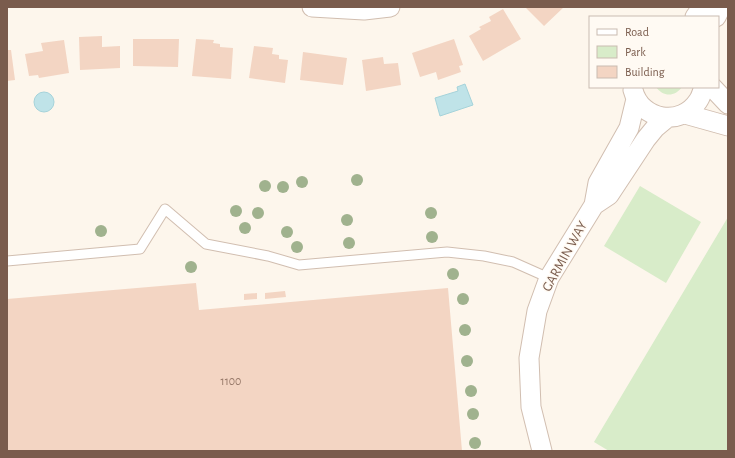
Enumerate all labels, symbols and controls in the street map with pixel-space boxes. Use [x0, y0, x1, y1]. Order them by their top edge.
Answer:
legend [589, 16, 719, 88]
text: Road [625, 26, 649, 38]
text: Park [625, 46, 646, 58]
text: Building [625, 66, 665, 78]
street label: GARMIN WAY [540, 218, 590, 294]
house number: 1100 [221, 375, 241, 387]

